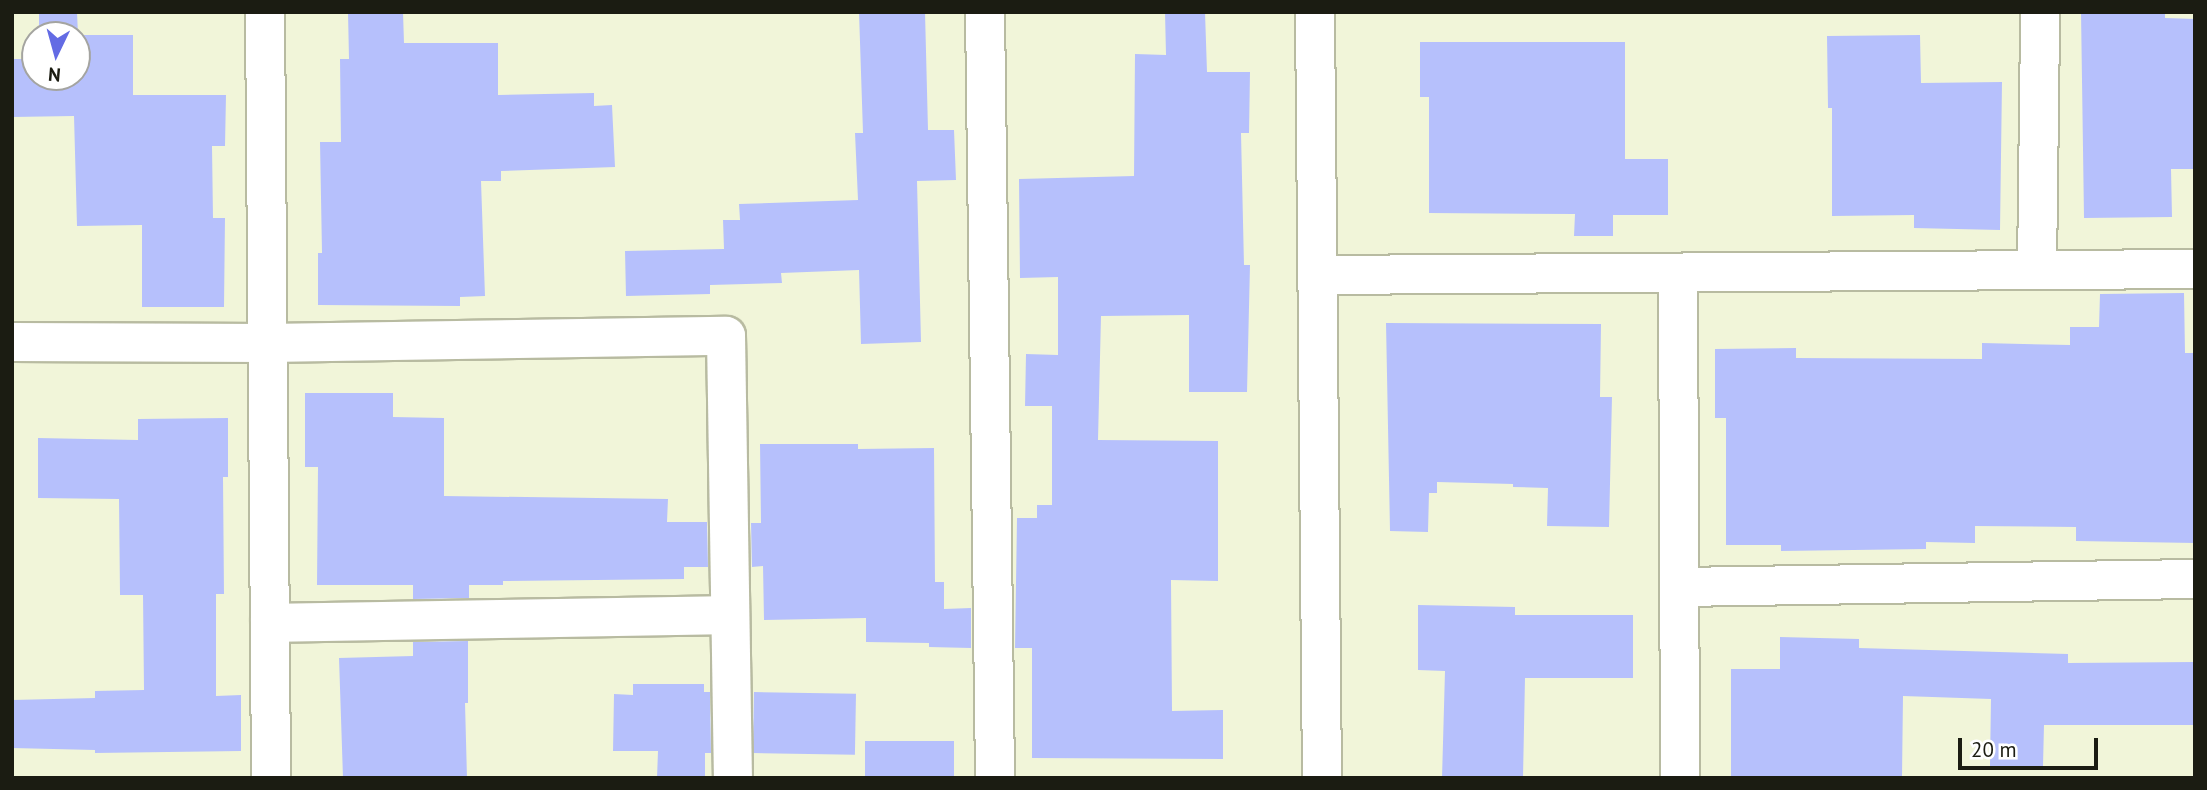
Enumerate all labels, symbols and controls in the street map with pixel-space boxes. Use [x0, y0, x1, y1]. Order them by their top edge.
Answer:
north arrow [21, 21, 91, 91]
text: N [47, 62, 62, 87]
scale bar [1962, 724, 2102, 768]
text: 20 m [1971, 736, 2017, 763]

